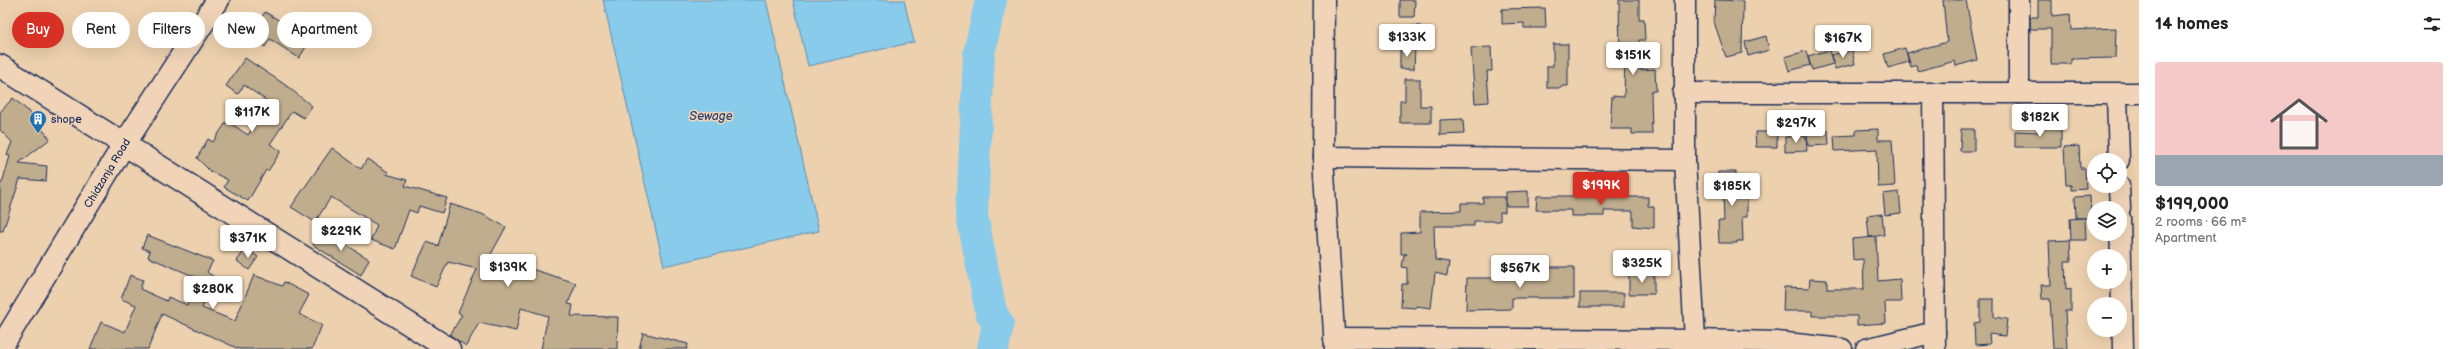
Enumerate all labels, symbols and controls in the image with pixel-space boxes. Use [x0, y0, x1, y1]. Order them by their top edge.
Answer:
chip: Buy [12, 12, 64, 48]
chip: Rent [72, 12, 130, 48]
chip: Filters [138, 12, 205, 48]
chip: New [213, 12, 269, 48]
chip: Apartment [277, 12, 372, 48]
icon: filters [2421, 13, 2443, 35]
text: 14 homes [2155, 14, 2228, 34]
pin: $133K [1379, 24, 1435, 58]
pin: $167K [1815, 25, 1871, 59]
text: $133K [1388, 29, 1426, 45]
text: $167K [1824, 30, 1862, 46]
pin: $151K [1605, 42, 1661, 76]
text: $151K [1615, 47, 1651, 63]
icon: home [2263, 88, 2335, 160]
pin: $117K [224, 99, 280, 133]
text: $117K [234, 104, 270, 120]
pin: $182K [2012, 104, 2068, 138]
building icon: shope [28, 109, 48, 134]
water label: Sewage [689, 109, 733, 124]
text: $182K [2021, 109, 2059, 125]
pin: $297K [1768, 110, 1824, 144]
place label: shope [51, 113, 82, 126]
text: $297K [1776, 115, 1816, 131]
street label: Chidzanja Road [81, 136, 133, 210]
map controls [2087, 153, 2127, 337]
button: locate [2087, 153, 2127, 193]
pin: $199K [1573, 172, 1629, 206]
pin: $185K [1704, 173, 1760, 207]
text: $199K [1582, 177, 1620, 193]
text: $185K [1713, 178, 1751, 194]
text: $199,000 [2155, 194, 2229, 214]
button: layers [2087, 201, 2127, 241]
text: 2 rooms · 66 m² [2155, 214, 2247, 230]
pin: $229K [313, 218, 369, 252]
text: $229K [321, 223, 361, 239]
pin: $371K [220, 225, 276, 259]
text: $371K [229, 230, 267, 246]
text: Apartment [2155, 230, 2216, 246]
button: + [2087, 249, 2127, 289]
pin: $325K [1614, 250, 1670, 284]
pin: $139K [480, 254, 536, 288]
pin: $567K [1492, 255, 1548, 289]
text: $325K [1622, 255, 1662, 271]
text: $139K [489, 259, 527, 275]
text: $567K [1500, 260, 1540, 276]
pin: $280K [185, 276, 241, 310]
text: $280K [192, 281, 234, 297]
button: − [2087, 297, 2127, 337]

